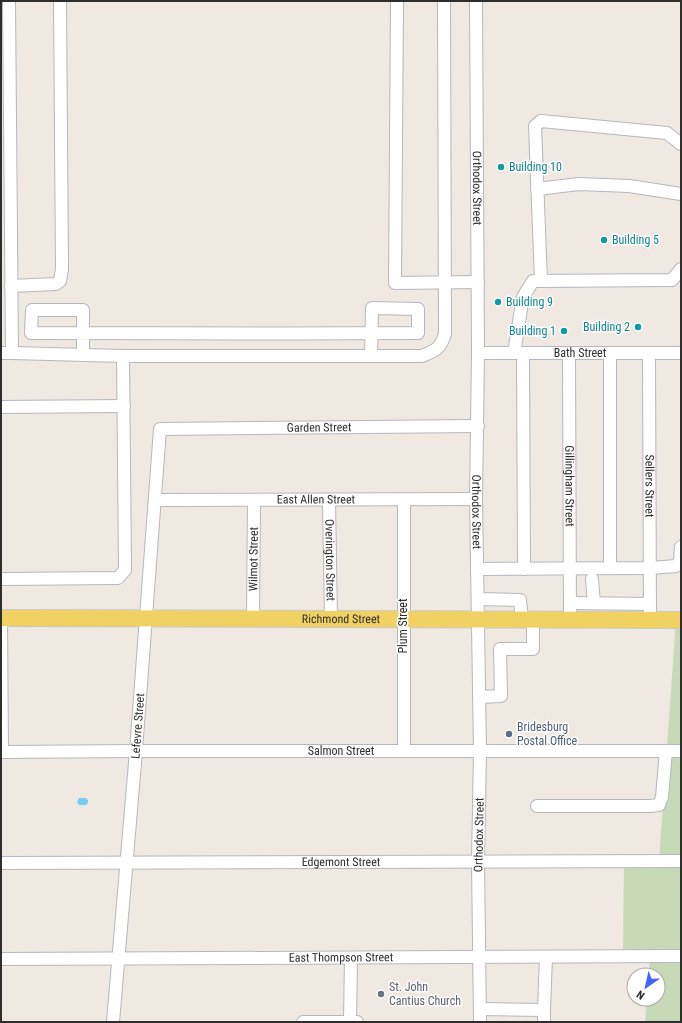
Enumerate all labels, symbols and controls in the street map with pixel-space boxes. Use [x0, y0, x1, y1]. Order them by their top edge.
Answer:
street label: Orthodox Street [470, 151, 484, 226]
place label: Building 10 [509, 160, 562, 174]
marker: Building 10 [496, 162, 506, 172]
place label: Building 5 [612, 233, 659, 247]
marker: Building 5 [599, 235, 609, 245]
place label: Building 9 [506, 295, 553, 309]
marker: Building 9 [493, 297, 503, 307]
place label: Building 2 [583, 320, 630, 334]
marker: Building 2 [633, 322, 643, 332]
place label: Building 1 [509, 324, 556, 338]
marker: Building 1 [559, 326, 569, 336]
street label: Bath Street [554, 346, 607, 360]
street label: Garden Street [287, 420, 352, 435]
street label: Gillingham Street [562, 445, 577, 527]
street label: Sellers Street [642, 454, 657, 518]
street label: Orthodox Street [469, 475, 484, 550]
street label: East Allen Street [277, 492, 356, 507]
street label: Overington Street [322, 519, 338, 602]
street label: Wilmot Street [246, 526, 261, 591]
street label: Plum Street [396, 598, 410, 654]
street label: Richmond Street [302, 612, 381, 626]
street label: Lefevre Street [128, 692, 147, 759]
place label: Bridesburg Postal Office [517, 720, 578, 748]
marker: Bridesburg Postal Office [504, 729, 514, 739]
street label: Salmon Street [308, 744, 375, 758]
street label: Orthodox Street [471, 797, 487, 872]
street label: Edgemont Street [302, 855, 381, 869]
street label: East Thompson Street [289, 950, 394, 965]
north arrow [626, 967, 666, 1007]
place label: St. John Cantius Church [389, 980, 461, 1008]
text: N [634, 987, 647, 1002]
marker: St. John Cantius Church [376, 989, 386, 999]

